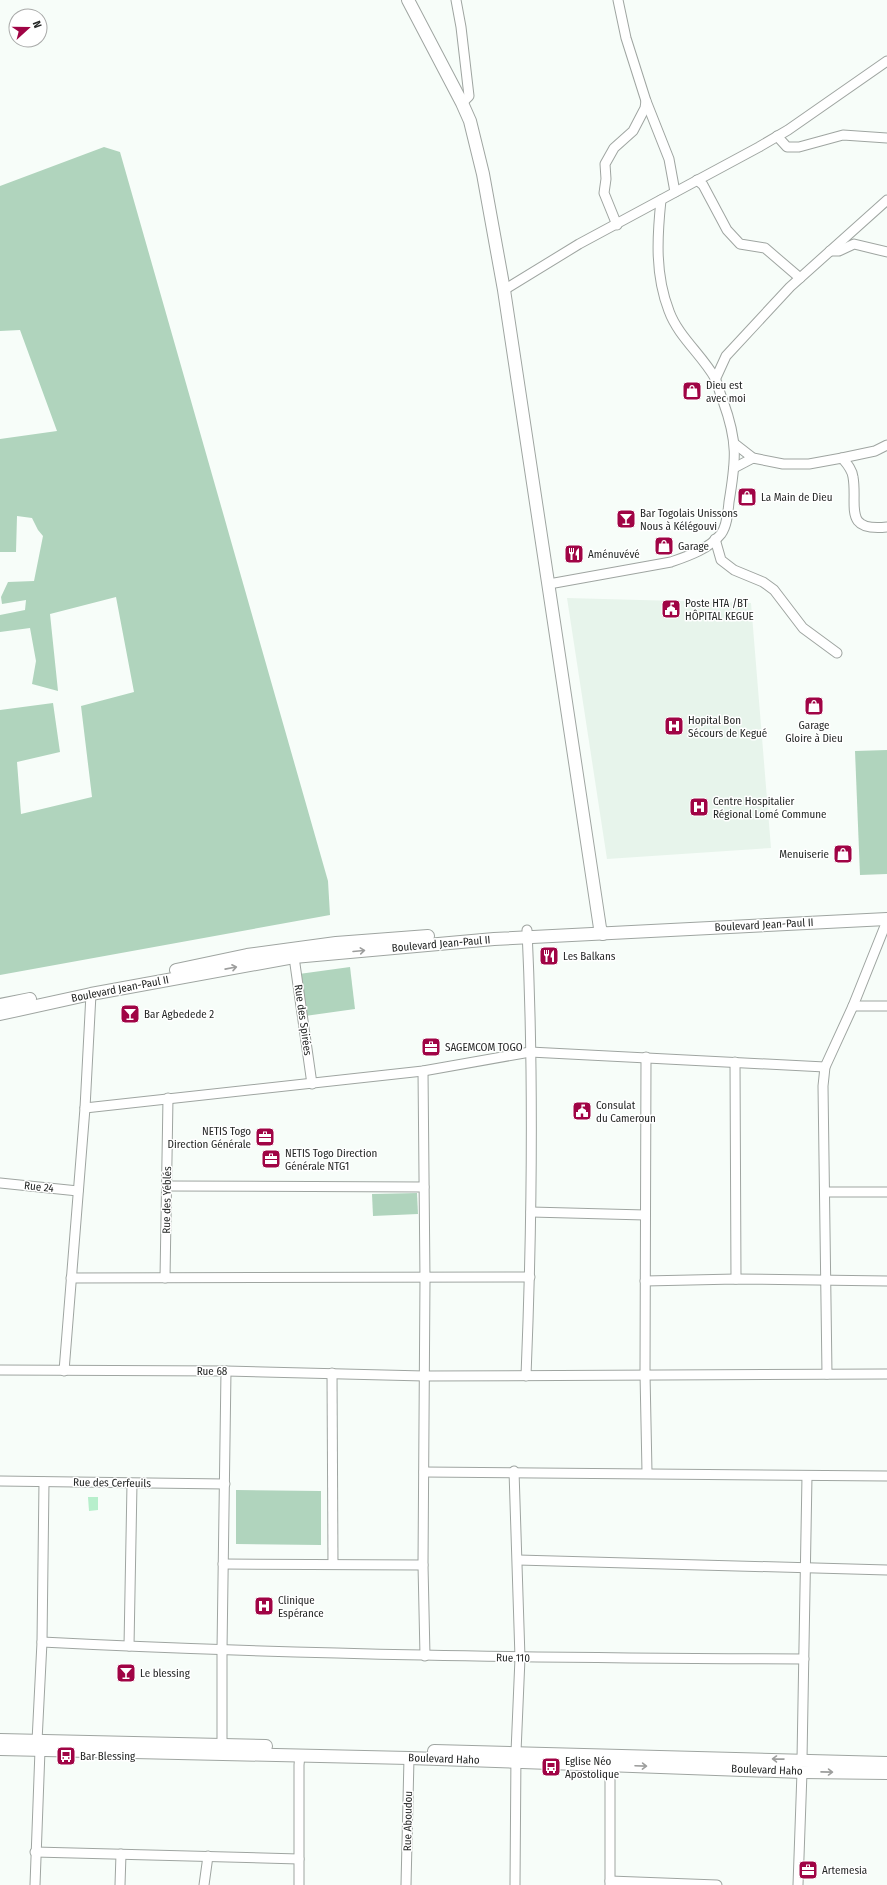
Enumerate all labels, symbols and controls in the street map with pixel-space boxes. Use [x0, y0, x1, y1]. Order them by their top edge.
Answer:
north arrow [8, 8, 48, 48]
text: N [30, 19, 44, 30]
place label: Dieu est avec moi [706, 379, 746, 405]
shop icon: Dieu est avec moi [681, 380, 703, 402]
shop icon: La Main de Dieu [736, 486, 758, 508]
place label: La Main de Dieu [761, 491, 832, 504]
place label: Bar Togolais Unissons Nous à Kélégouvi [640, 507, 738, 533]
bar icon: Bar Togolais Unissons Nous à Kélégouvi [615, 508, 637, 530]
shop icon: Garage [653, 535, 675, 557]
place label: Garage [678, 540, 709, 553]
restaurant icon: Aménuvévé [563, 543, 585, 565]
place label: Aménuvévé [588, 548, 640, 561]
place label: Poste HTA /BT HÔPITAL KEGUE [685, 597, 754, 623]
public building icon: Poste HTA /BT HÔPITAL KEGUE [660, 598, 682, 620]
shop icon: Garage Gloire à Dieu [803, 695, 825, 717]
place label: Hopital Bon Sécours de Kegué [688, 714, 767, 740]
hospital icon: Hopital Bon Sécours de Kegué [663, 715, 685, 737]
place label: Garage Gloire à Dieu [785, 719, 843, 745]
place label: Centre Hospitalier Régional Lomé Commune [713, 795, 827, 821]
hospital icon: Centre Hospitalier Régional Lomé Commune [688, 796, 710, 818]
shop icon: Menuiserie [832, 843, 854, 865]
place label: Menuiserie [779, 848, 829, 861]
street label: Boulevard Jean-Paul II [714, 916, 814, 934]
street label: Boulevard Jean-Paul II [391, 933, 491, 955]
restaurant icon: Les Balkans [538, 945, 560, 967]
one-way arrow [352, 947, 365, 954]
place label: Les Balkans [563, 950, 616, 963]
one-way arrow [224, 964, 237, 972]
street label: Boulevard Jean-Paul II [70, 973, 170, 1005]
street label: Rue des Spirées [292, 984, 314, 1057]
bar icon: Bar Agbedede 2 [119, 1003, 141, 1025]
place label: Bar Agbedede 2 [144, 1008, 214, 1021]
office icon: SAGEMCOM TOGO [420, 1036, 442, 1058]
place label: SAGEMCOM TOGO [445, 1041, 523, 1054]
place label: Consulat du Cameroun [596, 1099, 656, 1125]
public building icon: Consulat du Cameroun [571, 1100, 593, 1122]
place label: NETIS Togo Direction Générale [168, 1125, 251, 1151]
office icon: NETIS Togo Direction Générale [254, 1126, 276, 1148]
place label: NETIS Togo Direction Générale NTG1 [285, 1147, 377, 1173]
office icon: NETIS Togo Direction Générale NTG1 [260, 1148, 282, 1170]
street label: Rue des Yéblés [160, 1166, 174, 1234]
street label: Rue 24 [24, 1179, 55, 1195]
street label: Rue 68 [197, 1365, 228, 1378]
street label: Rue des Cerfeuils [73, 1476, 151, 1490]
place label: Clinique Espérance [278, 1594, 324, 1620]
hospital icon: Clinique Espérance [253, 1595, 275, 1617]
street label: Rue 110 [496, 1651, 530, 1665]
bar icon: Le blessing [115, 1662, 137, 1684]
place label: Le blessing [140, 1667, 191, 1680]
bus stop icon: Bar Blessing [55, 1745, 77, 1767]
place label: Bar Blessing [80, 1750, 136, 1763]
street label: Boulevard Haho [408, 1751, 480, 1767]
place label: Eglise Néo Apostolique [565, 1755, 619, 1781]
one-way arrow [772, 1755, 785, 1763]
bus stop icon: Eglise Néo Apostolique [540, 1756, 562, 1778]
one-way arrow [634, 1762, 647, 1770]
street label: Boulevard Haho [731, 1762, 803, 1778]
one-way arrow [820, 1768, 833, 1776]
street label: Rue Aboudou [401, 1791, 415, 1851]
office icon: Artemesia [797, 1859, 819, 1881]
place label: Artemesia [822, 1864, 867, 1877]

